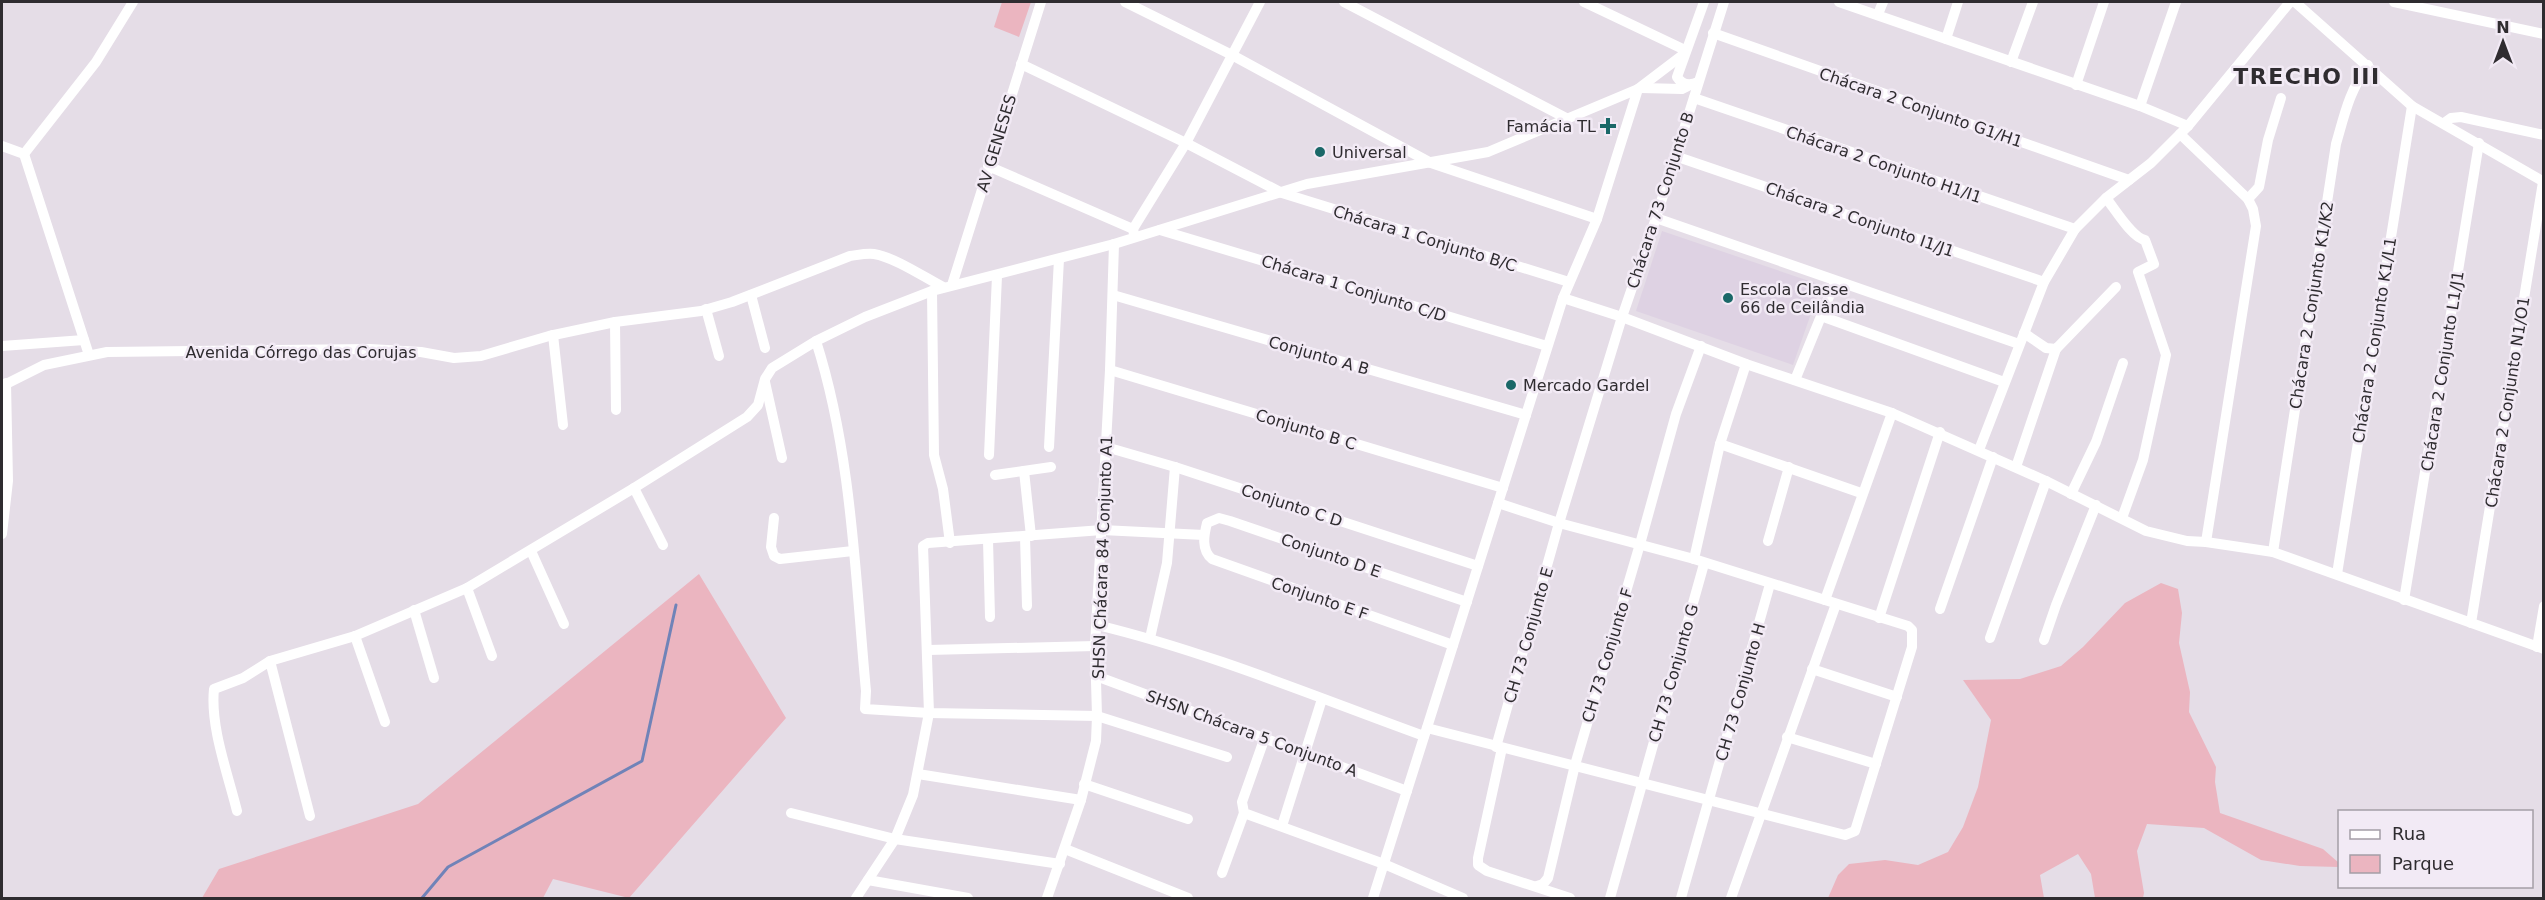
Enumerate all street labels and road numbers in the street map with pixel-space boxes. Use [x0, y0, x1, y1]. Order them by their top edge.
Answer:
street label: Chácara 2 Conjunto G1/H1 [1817, 64, 2025, 151]
street label: AV GENESES [973, 92, 1020, 194]
street label: Chácara 73 Conjunto B [1623, 109, 1698, 291]
street label: Chácara 2 Conjunto H1/I1 [1783, 122, 1984, 207]
street label: Chácara 2 Conjunto I1/J1 [1763, 178, 1957, 261]
street label: Chácara 2 Conjunto K1/K2 [2286, 200, 2337, 410]
street label: Chácara 1 Conjunto B/C [1331, 201, 1519, 275]
street label: Chácara 2 Conjunto K1/L1 [2349, 236, 2400, 445]
street label: Chácara 1 Conjunto C/D [1259, 251, 1449, 326]
street label: Chácara 2 Conjunto L1/J1 [2417, 269, 2468, 473]
street label: Chácara 2 Conjunto N1/O1 [2481, 295, 2534, 509]
street label: Conjunto A B [1266, 332, 1371, 379]
street label: Avenida Córrego das Corujas [186, 343, 416, 362]
street label: Conjunto B C [1253, 405, 1358, 454]
street label: SHSN Chácara 84 Conjunto A1 [1089, 435, 1116, 679]
street label: Conjunto C D [1239, 480, 1345, 531]
street label: Conjunto D E [1278, 529, 1383, 581]
street label: CH 73 Conjunto E [1500, 565, 1557, 705]
street label: Conjunto E F [1269, 573, 1371, 624]
street label: CH 73 Conjunto F [1578, 585, 1637, 725]
street label: CH 73 Conjunto G [1645, 602, 1702, 745]
street label: CH 73 Conjunto H [1712, 621, 1769, 763]
street label: SHSN Chácara 5 Conjunto A [1143, 686, 1360, 781]

